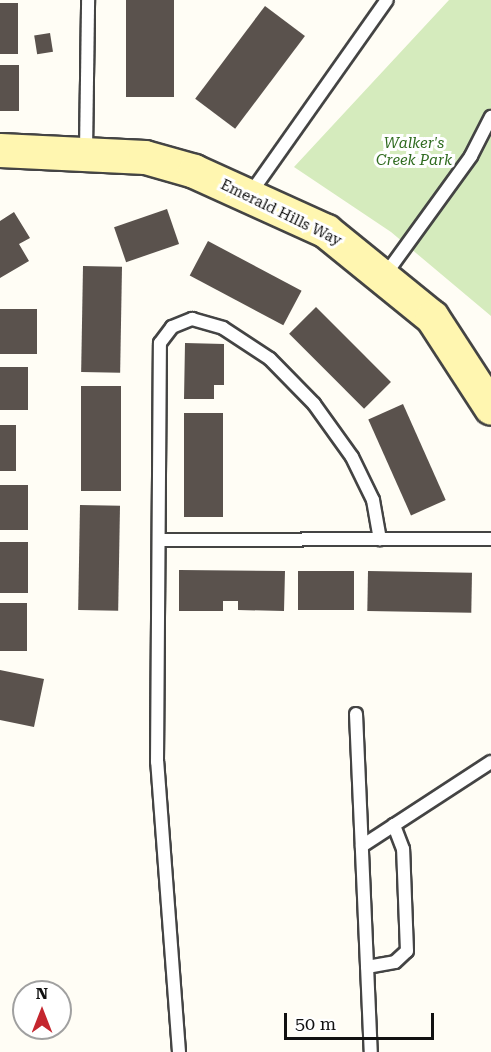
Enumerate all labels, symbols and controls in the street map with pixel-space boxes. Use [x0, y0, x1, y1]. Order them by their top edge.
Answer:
park label: Walker's Creek Park [376, 134, 452, 169]
street label: Emerald Hills Way [218, 176, 344, 250]
north arrow [12, 980, 72, 1040]
text: N [36, 984, 48, 1003]
scale bar [287, 1001, 437, 1039]
text: 50 m [295, 1013, 336, 1034]

